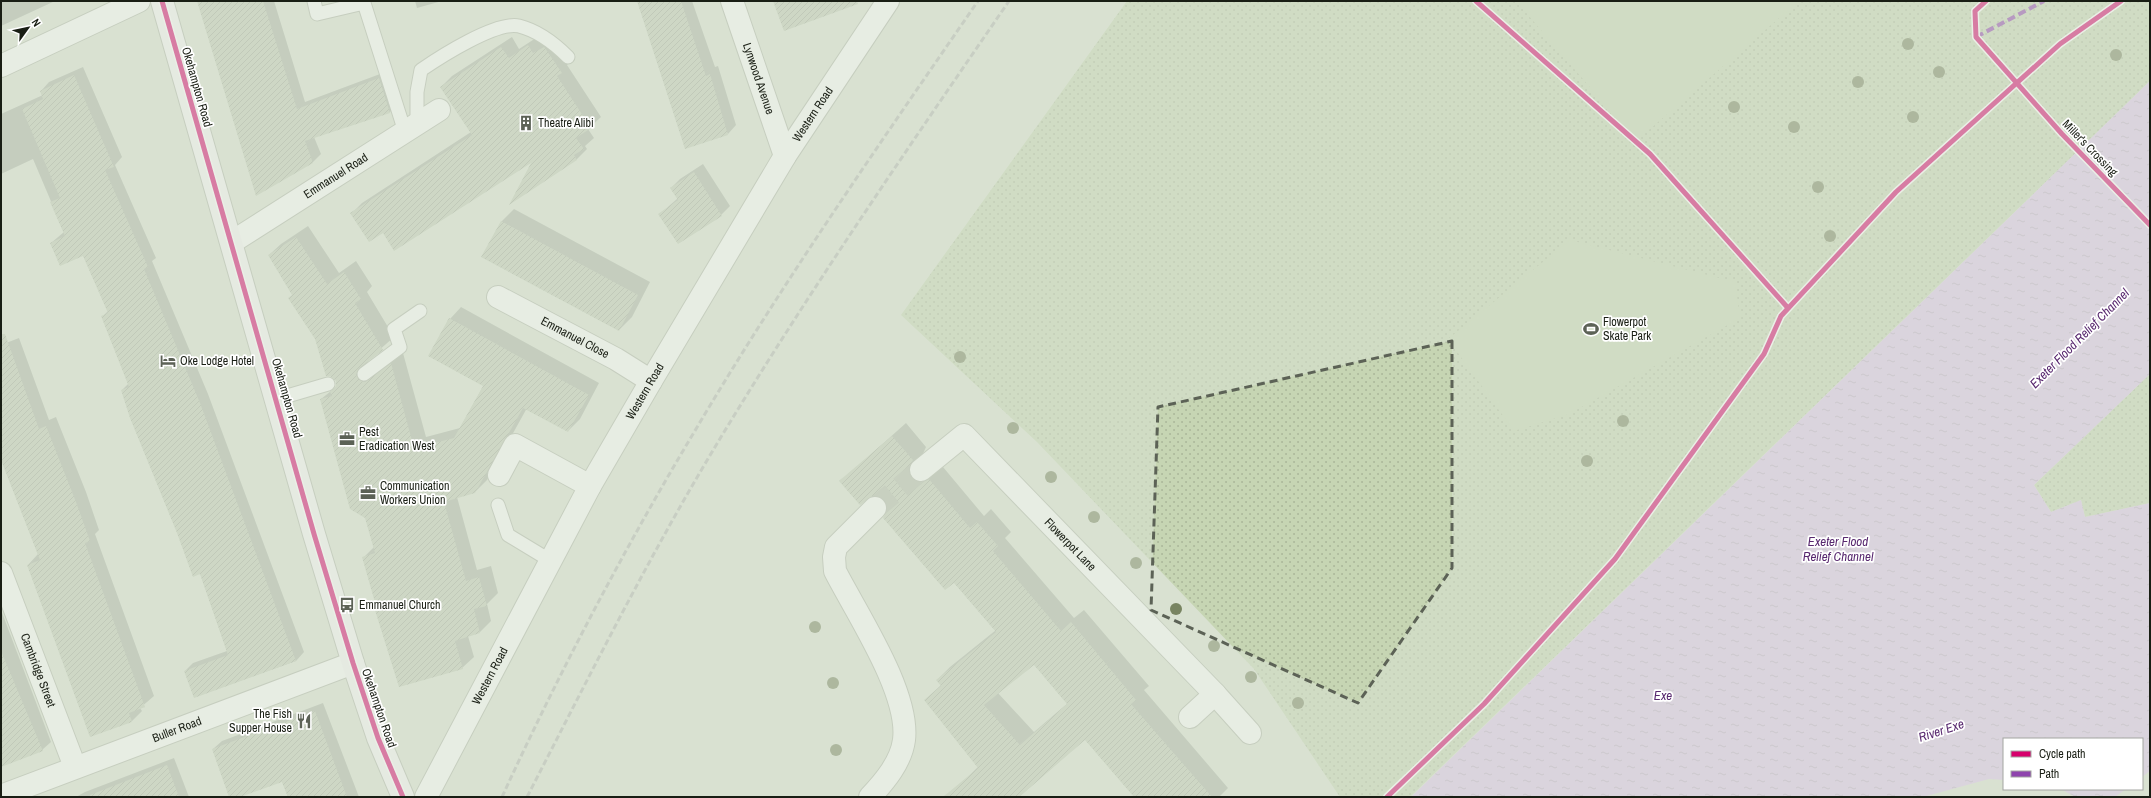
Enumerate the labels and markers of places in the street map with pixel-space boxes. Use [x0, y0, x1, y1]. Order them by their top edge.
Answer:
building icon: Theatre Alibi [517, 114, 535, 132]
place label: Theatre Alibi [538, 115, 594, 131]
place label: Flowerpot Skate Park [1603, 314, 1651, 344]
sports icon: Flowerpot Skate Park [1582, 320, 1600, 338]
hotel icon: Oke Lodge Hotel [159, 352, 177, 370]
place label: Oke Lodge Hotel [180, 353, 254, 369]
place label: Pest Eradication West [359, 424, 435, 454]
office icon: Pest Eradication West [338, 430, 356, 448]
place label: Communication Workers Union [380, 478, 449, 508]
office icon: Communication Workers Union [359, 484, 377, 502]
bus stop icon: Emmanuel Church [338, 596, 356, 614]
place label: Emmanuel Church [359, 597, 440, 613]
place label: The Fish Supper House [229, 706, 292, 736]
restaurant icon: The Fish Supper House [295, 712, 313, 730]

